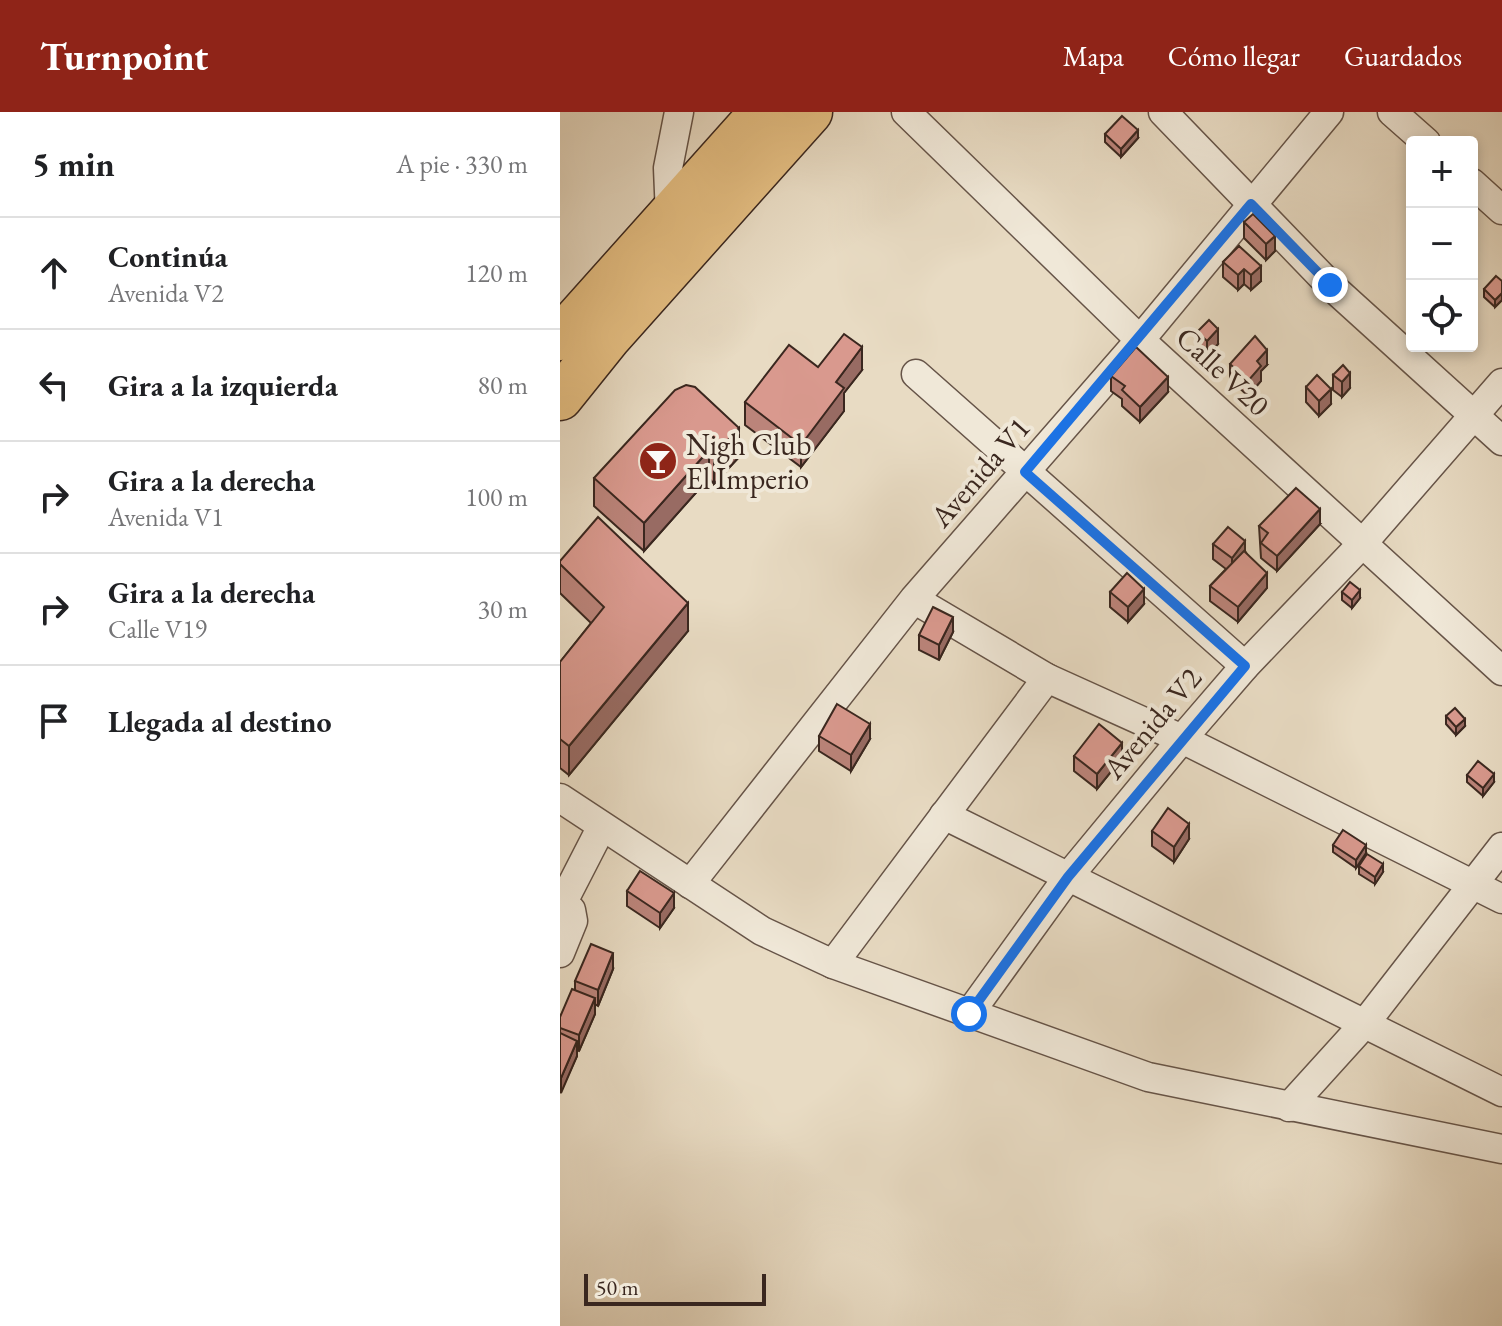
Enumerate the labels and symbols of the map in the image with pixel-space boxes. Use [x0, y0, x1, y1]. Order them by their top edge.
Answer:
route end [1312, 267, 1348, 303]
street label: Calle V20 [1168, 318, 1278, 424]
street label: Avenida V1 [921, 409, 1039, 536]
place label: Nigh Club El Imperio [686, 425, 811, 498]
bar icon: Nigh Club El Imperio [637, 440, 679, 482]
street label: Avenida V2 [1093, 659, 1210, 787]
route start [951, 996, 987, 1032]
scale bar [584, 1270, 766, 1306]

